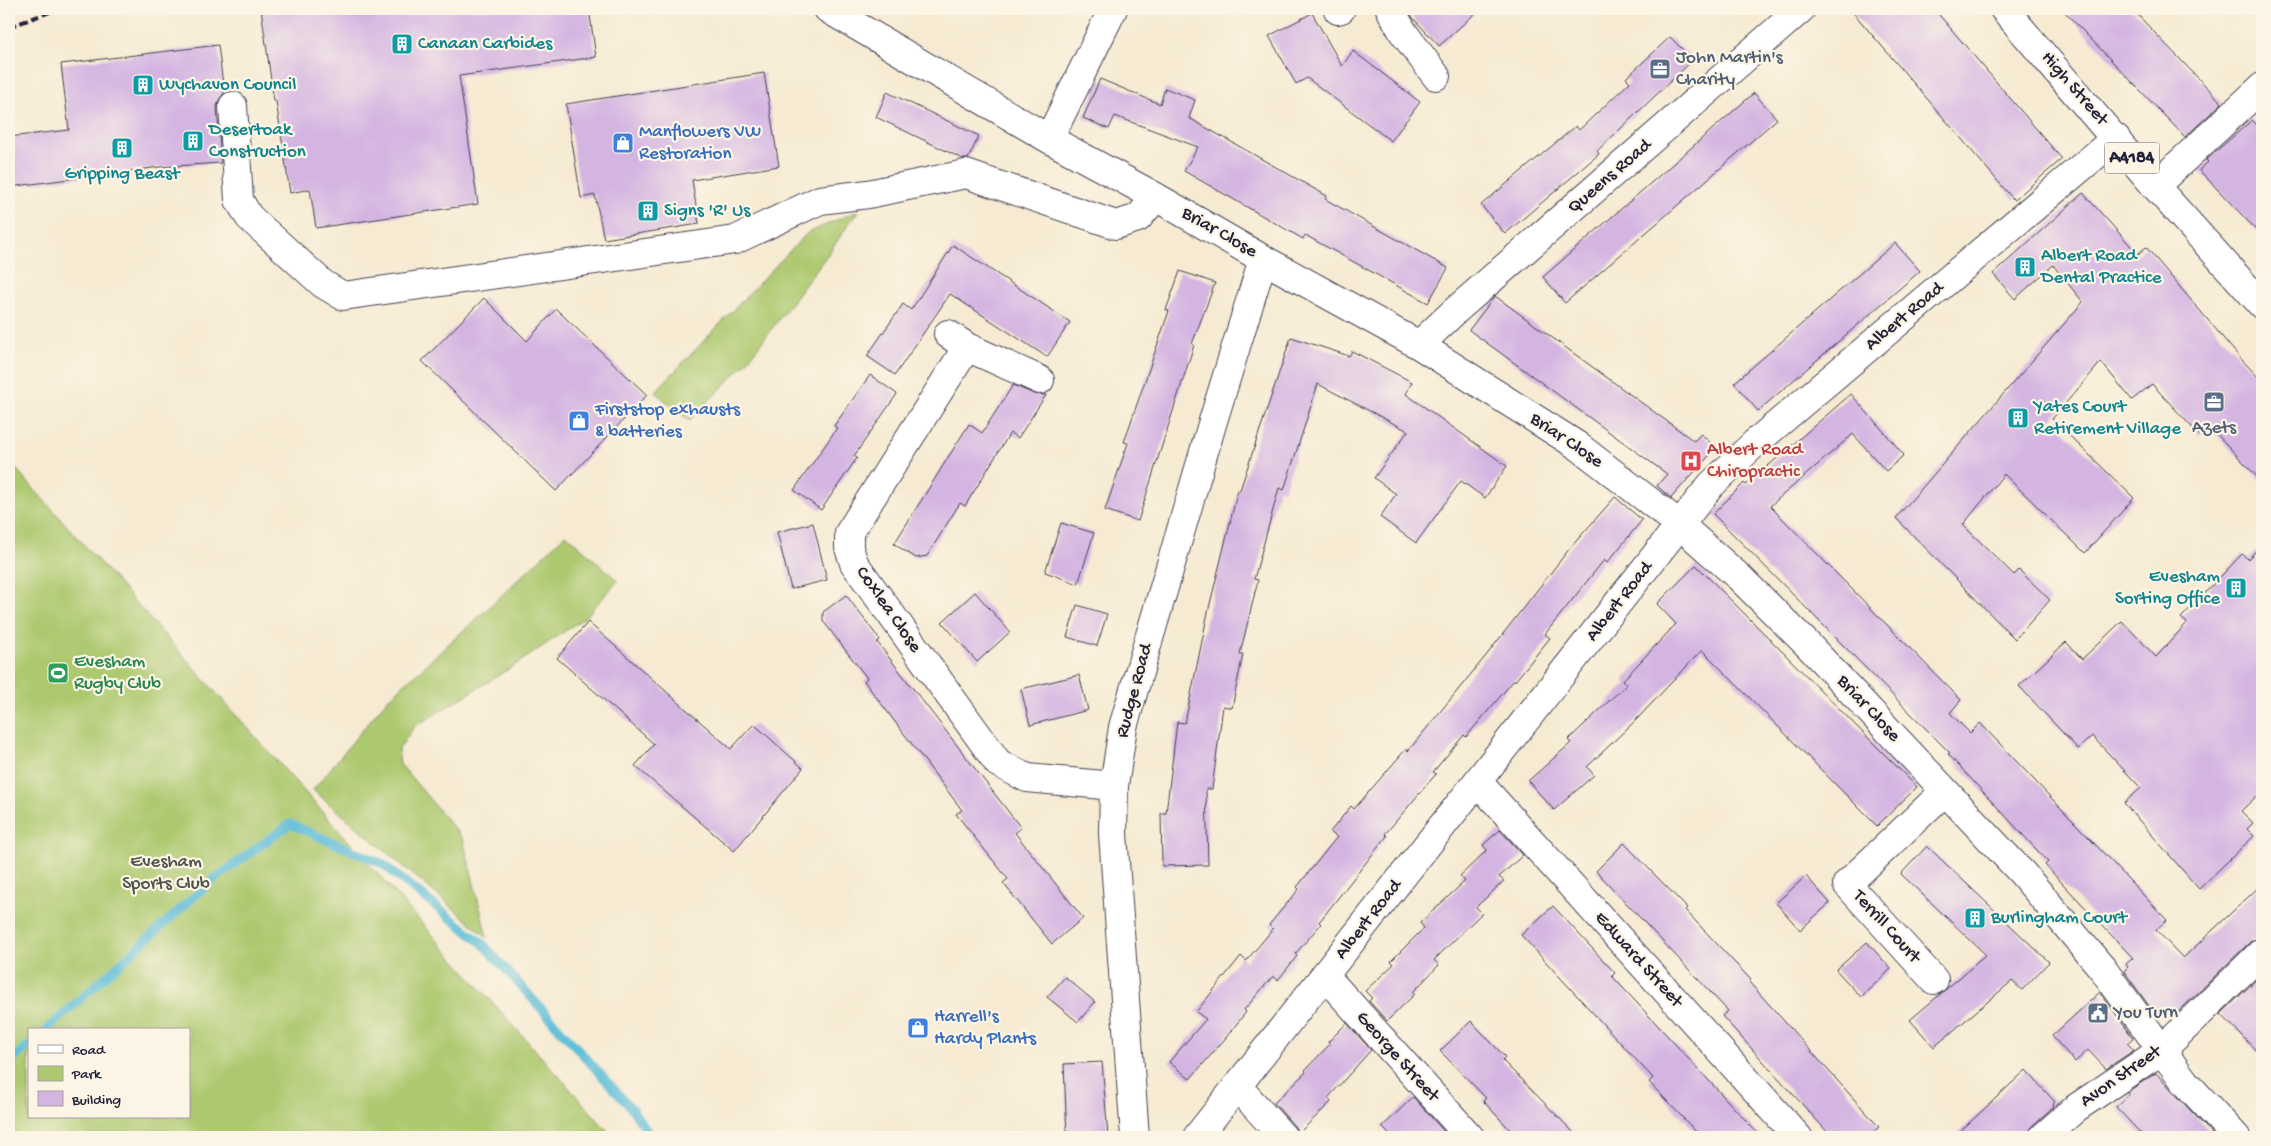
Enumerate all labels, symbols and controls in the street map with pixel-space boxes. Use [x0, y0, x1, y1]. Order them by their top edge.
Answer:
building icon: Canaan Carbides [390, 32, 414, 56]
place label: Canaan Carbides [418, 33, 553, 56]
place label: John Martin's Charity [1676, 47, 1784, 92]
street label: High Street [2035, 47, 2114, 133]
office icon: John Martin's Charity [1648, 57, 1672, 81]
building icon: Wychavon Council [131, 73, 155, 97]
place label: Wychavon Council [159, 74, 296, 97]
place label: Desertoak Construction [207, 119, 306, 164]
place label: Manflowers VW Restoration [639, 121, 761, 166]
building icon: Desertoak Construction [181, 129, 205, 153]
shop icon: Manflowers VW Restoration [611, 131, 635, 155]
street label: Queens Road [1563, 133, 1658, 220]
building icon: Gripping Beast [110, 136, 134, 160]
road number: A4184 [2104, 142, 2160, 174]
place label: Gripping Beast [65, 163, 182, 186]
building icon: Signs 'R' Us [636, 199, 660, 223]
place label: Signs 'R' Us [664, 200, 751, 223]
street label: Briar Close [1176, 202, 1261, 264]
place label: Albert Road Dental Practice [2039, 245, 2162, 290]
building icon: Albert Road Dental Practice [2013, 255, 2037, 279]
street label: Albert Road [1861, 276, 1950, 357]
office icon: Azets [2202, 390, 2226, 414]
place label: Yates Court Retirement Village [2032, 396, 2181, 441]
place label: Firststop exhausts & batteries [594, 399, 741, 444]
building icon: Yates Court Retirement Village [2006, 406, 2030, 430]
street label: Briar Close [1524, 408, 1607, 474]
shop icon: Firststop exhausts & batteries [567, 409, 591, 433]
place label: Azets [2192, 417, 2237, 440]
place label: Albert Road Chiropractic [1707, 439, 1805, 484]
hospital icon: Albert Road Chiropractic [1679, 449, 1703, 473]
street label: Albert Road [1581, 556, 1660, 647]
street label: Coxlea Close [850, 562, 926, 658]
place label: Evesham Sorting Office [2115, 566, 2221, 611]
building icon: Evesham Sorting Office [2224, 576, 2248, 600]
street label: Rudge Road [1111, 640, 1159, 741]
place label: Evesham Rugby Club [74, 651, 161, 696]
sports icon: Evesham Rugby Club [46, 661, 70, 685]
street label: Briar Close [1830, 670, 1905, 748]
park label: Evesham Sports Club [122, 851, 210, 896]
street label: Albert Road [1330, 874, 1409, 965]
street label: Terrill Court [1846, 885, 1927, 970]
building icon: Burlingham Court [1963, 906, 1987, 930]
street label: Edward Street [1589, 907, 1689, 1014]
place label: Burlingham Court [1990, 907, 2129, 930]
public building icon: You Turn [2086, 1001, 2110, 1025]
place label: You Turn [2112, 1002, 2178, 1025]
place label: Harrell's Hardy Plants [934, 1006, 1037, 1051]
street label: George Street [1350, 1007, 1445, 1109]
shop icon: Harrell's Hardy Plants [906, 1016, 930, 1040]
legend [28, 1028, 190, 1118]
street label: Avon Street [2076, 1039, 2168, 1113]
text: Road [72, 1042, 106, 1060]
text: Park [71, 1066, 102, 1084]
text: Building [71, 1092, 121, 1110]

